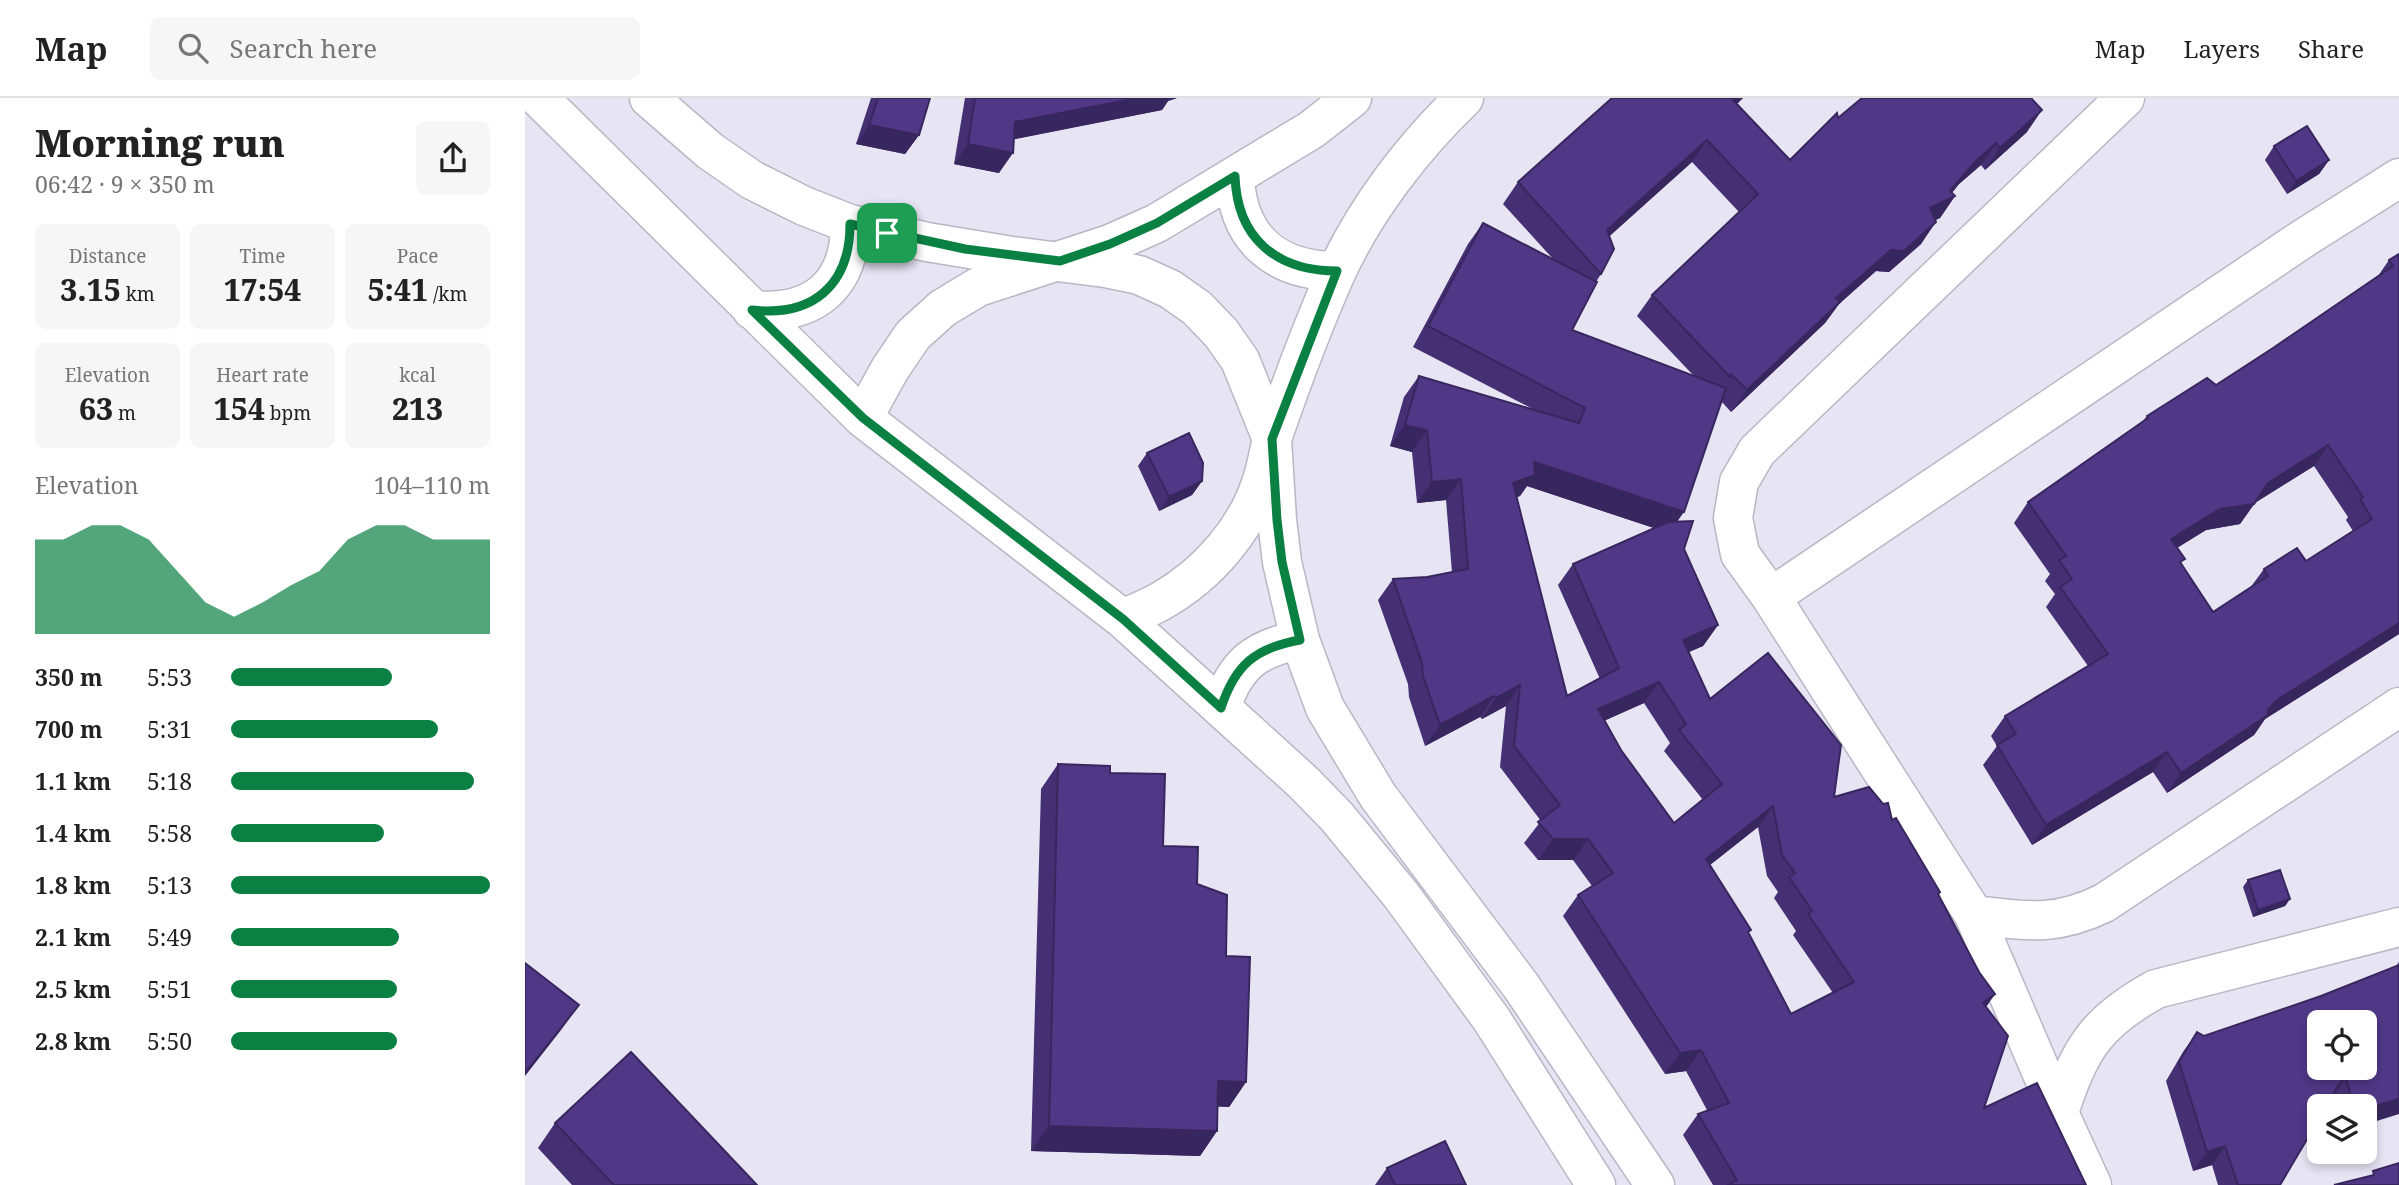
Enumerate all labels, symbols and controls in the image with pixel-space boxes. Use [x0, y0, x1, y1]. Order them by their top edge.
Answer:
search box [150, 17, 640, 80]
text: Map [35, 26, 108, 71]
icon: search [174, 29, 212, 67]
text: Search here [230, 30, 377, 66]
text: Map [2095, 32, 2146, 65]
text: Layers [2184, 32, 2260, 65]
text: Share [2298, 32, 2364, 65]
text: Morning run [35, 116, 285, 168]
button: share [416, 121, 490, 195]
text: 06:42 · 9 × 350 m [35, 168, 215, 200]
pin [857, 203, 917, 263]
icon: arrive [868, 214, 906, 252]
text: Distance [69, 243, 146, 269]
text: Time [240, 243, 285, 269]
text: Pace [397, 243, 438, 269]
text: 3.15 [60, 269, 121, 310]
text: 17:54 [224, 269, 301, 310]
text: 5:41 [368, 269, 428, 310]
text: km [121, 281, 155, 307]
text: /km [428, 281, 467, 307]
text: Elevation [65, 362, 150, 388]
text: Heart rate [216, 362, 309, 388]
text: kcal [399, 362, 436, 388]
text: 63 [79, 388, 113, 429]
text: 154 [214, 388, 265, 429]
text: 213 [392, 388, 443, 429]
text: m [113, 400, 136, 426]
text: bpm [265, 400, 311, 426]
text: Elevation [35, 469, 139, 501]
text: 104–110 m [374, 469, 490, 501]
text: 350 m [35, 661, 103, 693]
text: 5:53 [147, 661, 192, 693]
text: 700 m [35, 713, 103, 745]
text: 5:31 [147, 713, 192, 745]
text: 1.1 km [35, 765, 111, 797]
text: 5:18 [147, 765, 192, 797]
text: 1.4 km [35, 817, 111, 849]
text: 5:58 [147, 817, 192, 849]
text: 1.8 km [35, 869, 111, 901]
text: 5:13 [147, 869, 192, 901]
text: 2.1 km [35, 921, 111, 953]
text: 5:49 [147, 921, 192, 953]
text: 2.5 km [35, 973, 111, 1005]
text: 5:51 [147, 973, 192, 1005]
map controls [2307, 1010, 2377, 1164]
button: locate [2307, 1010, 2377, 1080]
text: 2.8 km [35, 1025, 111, 1057]
text: 5:50 [147, 1025, 192, 1057]
button: layers [2307, 1094, 2377, 1164]

